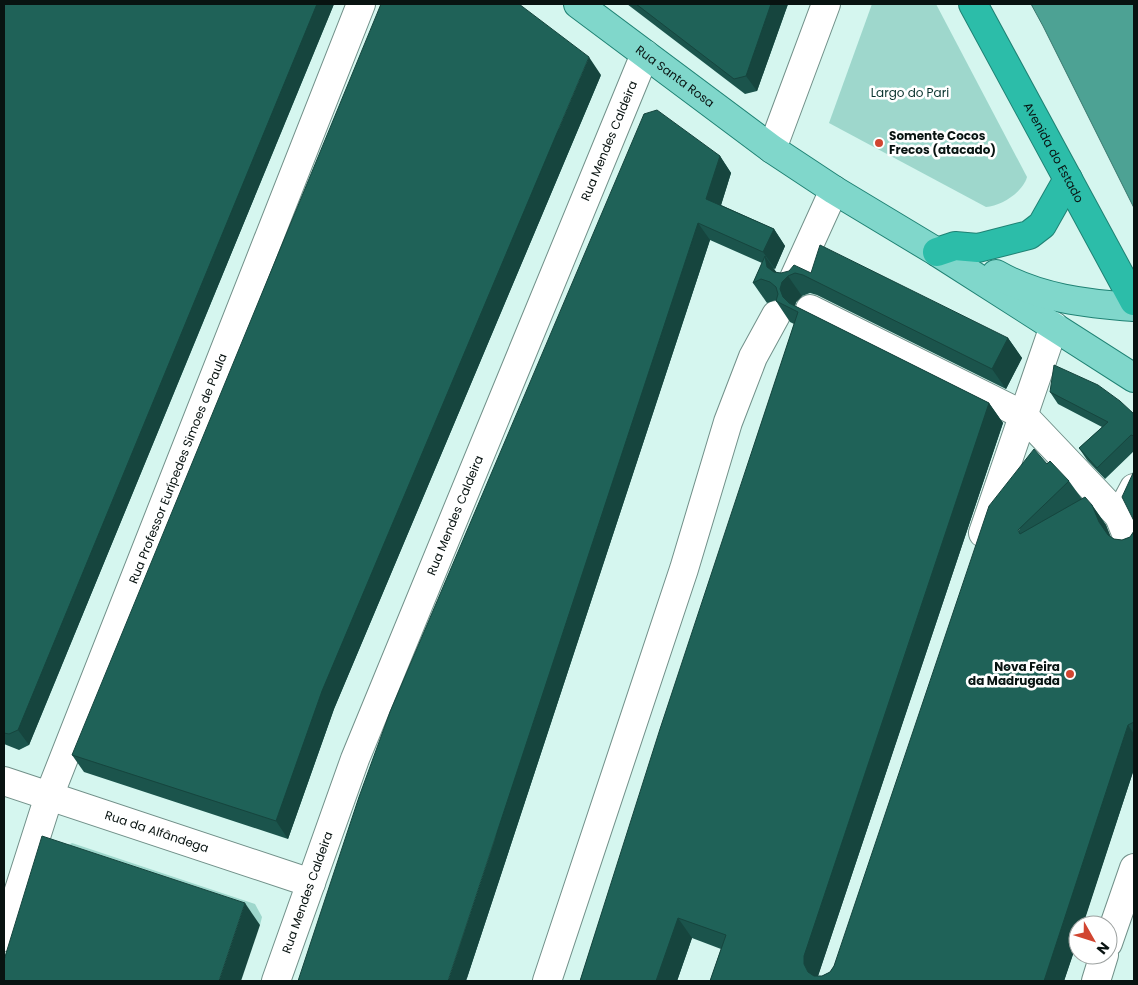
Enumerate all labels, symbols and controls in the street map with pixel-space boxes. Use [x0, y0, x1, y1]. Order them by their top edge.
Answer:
street label: Rua Santa Rosa [632, 41, 718, 111]
street label: Rua Mendes Caldeira [577, 78, 641, 203]
park label: Largo do Pari [871, 84, 949, 101]
street label: Avenida do Estado [1020, 99, 1088, 206]
place label: Somente Cocos Frecos (atacado) [889, 127, 996, 158]
marker: Somente Cocos Frecos (atacado) [873, 137, 885, 149]
street label: Rua Professor Eurípedes Simoes de Paula [124, 351, 231, 586]
street label: Rua Mendes Caldeira [422, 453, 487, 578]
place label: Nova Feira da Madrugada [968, 658, 1060, 689]
marker: Nova Feira da Madrugada [1064, 668, 1076, 680]
street label: Rua da Alfândega [103, 806, 211, 856]
street label: Rua Mendes Caldeira [278, 829, 337, 956]
north arrow [1068, 915, 1118, 965]
text: N [1092, 938, 1114, 959]

